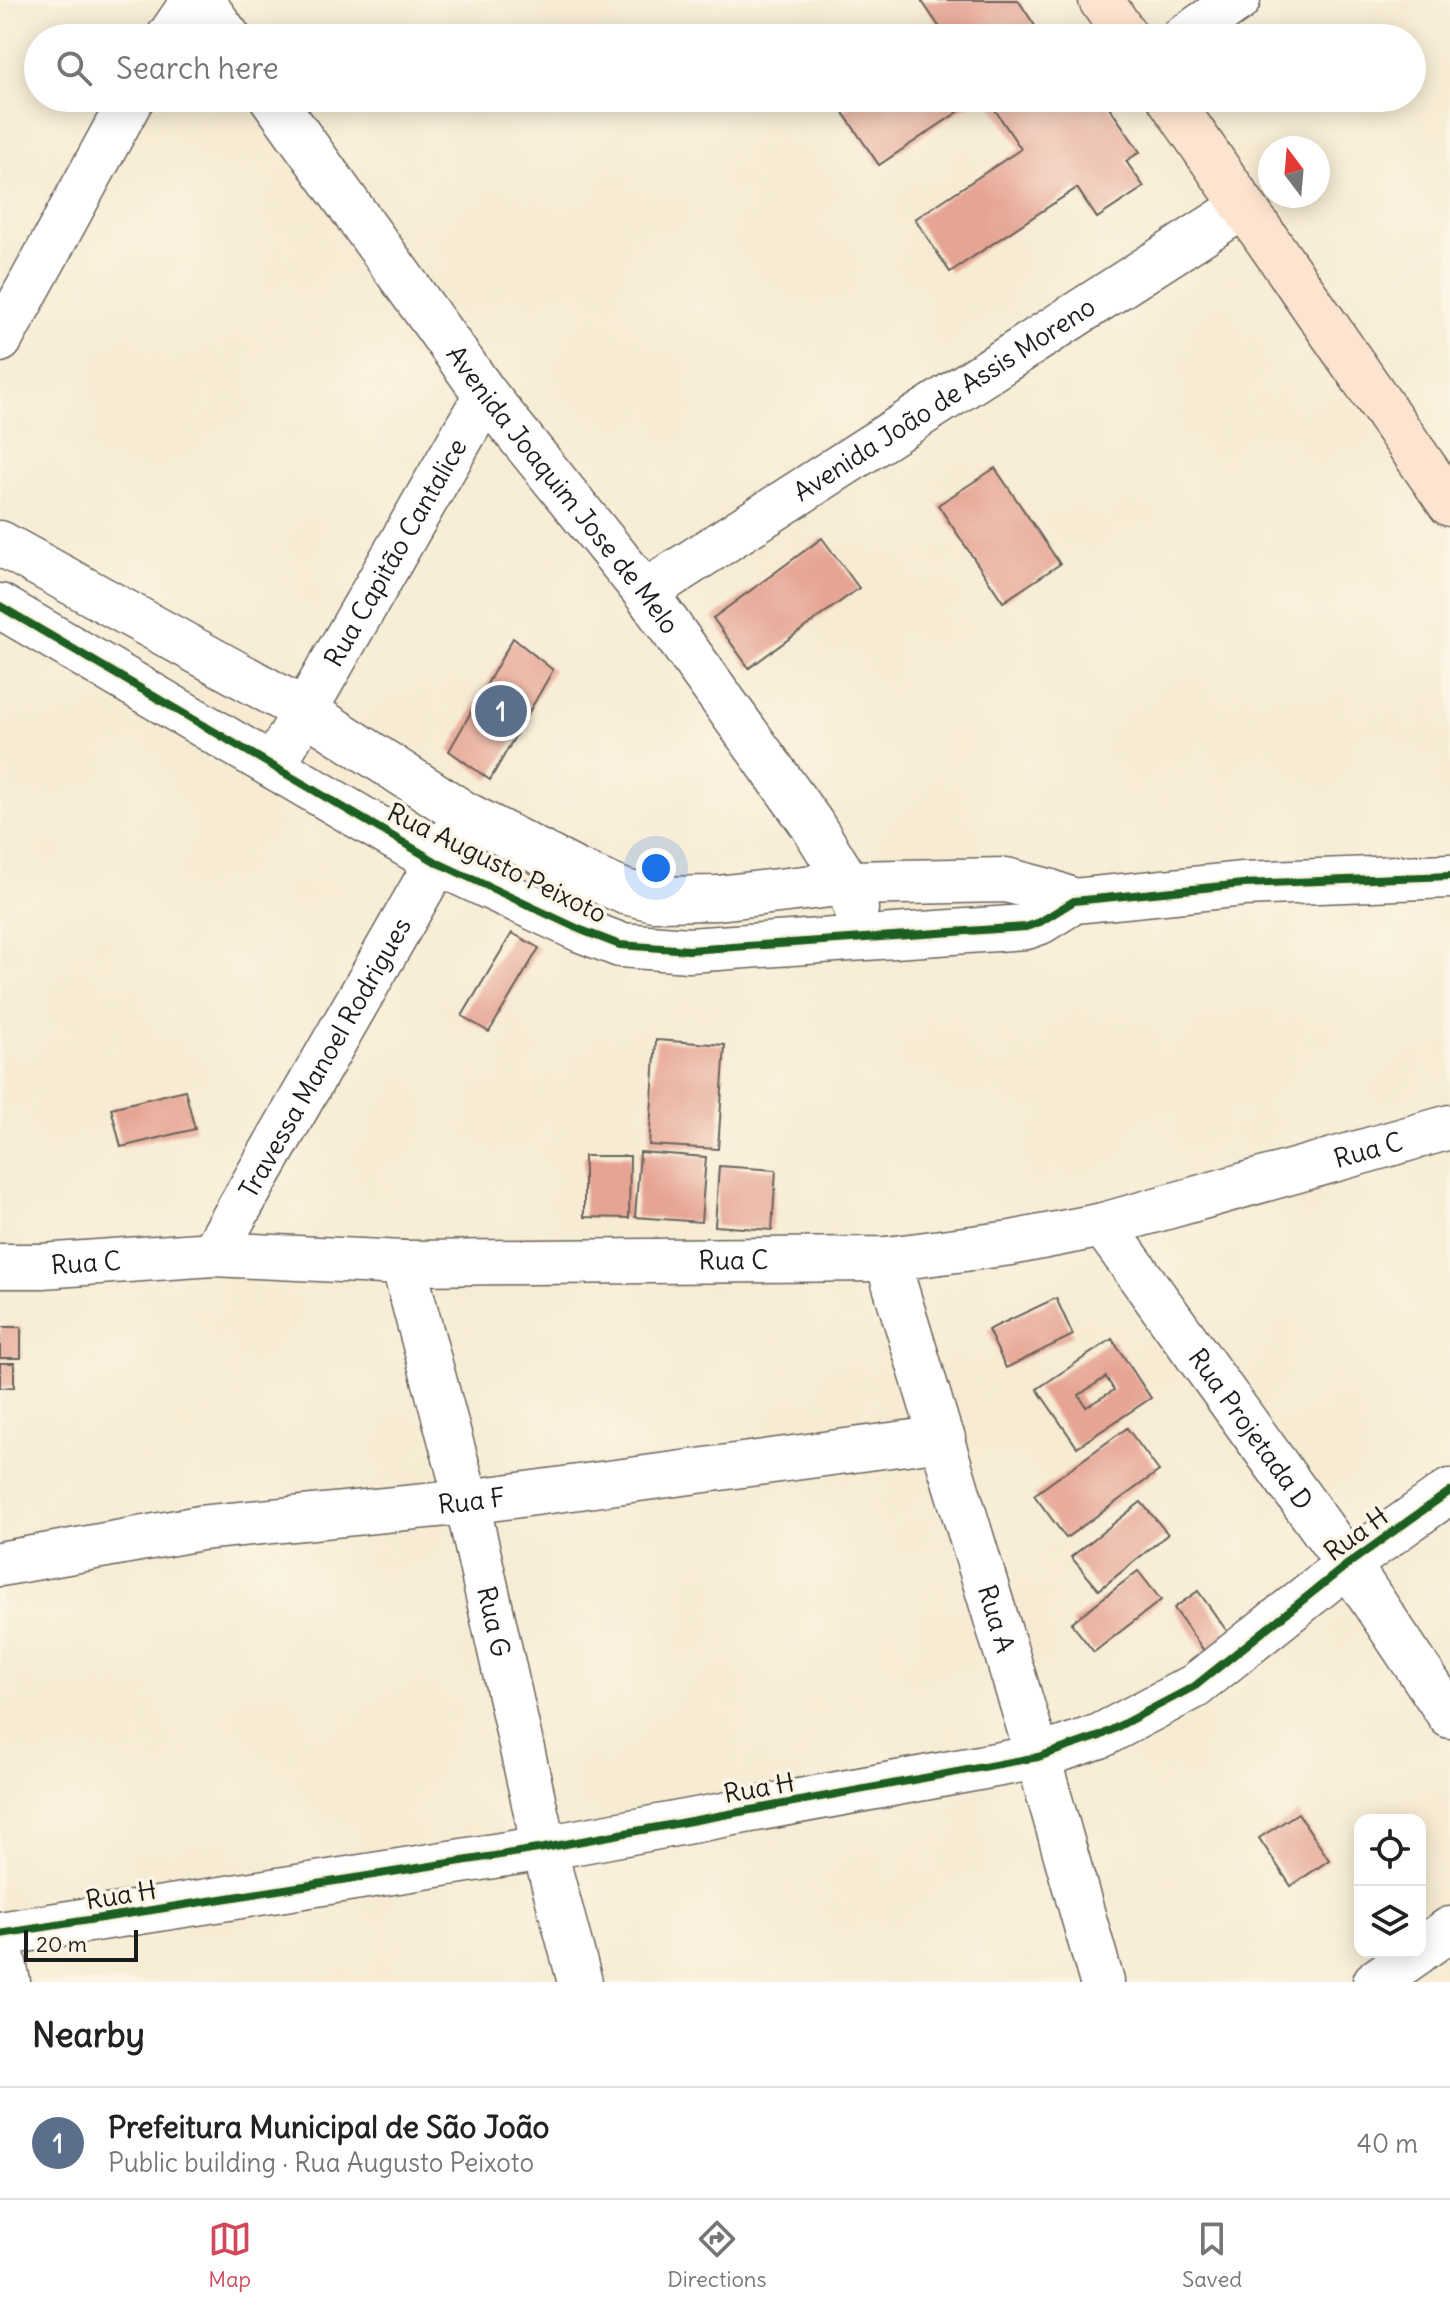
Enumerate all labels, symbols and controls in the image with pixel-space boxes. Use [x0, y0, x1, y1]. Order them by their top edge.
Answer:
search box [24, 24, 1426, 112]
icon: search [52, 46, 96, 90]
text: Search here [116, 49, 279, 87]
north arrow [1258, 136, 1330, 208]
street label: Avenida João de Assis Moreno [787, 290, 1101, 508]
street label: Avenida Joaquim Jose de Melo [440, 339, 687, 640]
street label: Rua Capitão Cantalice [317, 432, 474, 672]
pin: 1 [475, 681, 527, 741]
street label: Rua Augusto Peixoto [382, 795, 612, 930]
your location [636, 848, 676, 888]
street label: Travessa Manoel Rodrigues [231, 911, 418, 1204]
street label: Rua C [1330, 1124, 1406, 1175]
street label: Rua C [698, 1243, 768, 1277]
street label: Rua C [50, 1244, 122, 1281]
street label: Rua Projetada D [1182, 1342, 1320, 1516]
street label: Rua F [436, 1480, 507, 1521]
street label: Rua H [1317, 1499, 1394, 1568]
street label: Rua A [971, 1581, 1022, 1657]
street label: Rua G [470, 1583, 518, 1660]
street label: Rua H [721, 1765, 797, 1810]
map controls [1354, 1814, 1426, 1958]
button: locate [1354, 1814, 1426, 1886]
street label: Rua H [83, 1873, 159, 1916]
button: layers [1354, 1886, 1426, 1958]
scale bar [24, 1926, 138, 1962]
text: 20 m [36, 1930, 87, 1958]
text: Nearby [32, 2013, 145, 2056]
text: Prefeitura Municipal de São João [108, 2108, 549, 2146]
text: 1 [53, 2127, 63, 2160]
text: 40 m [1357, 2127, 1418, 2160]
text: Public building · Rua Augusto Peixoto [108, 2146, 534, 2179]
tab: Map [208, 2217, 252, 2293]
tab: Directions [667, 2217, 767, 2293]
tab: Saved [1182, 2217, 1242, 2293]

